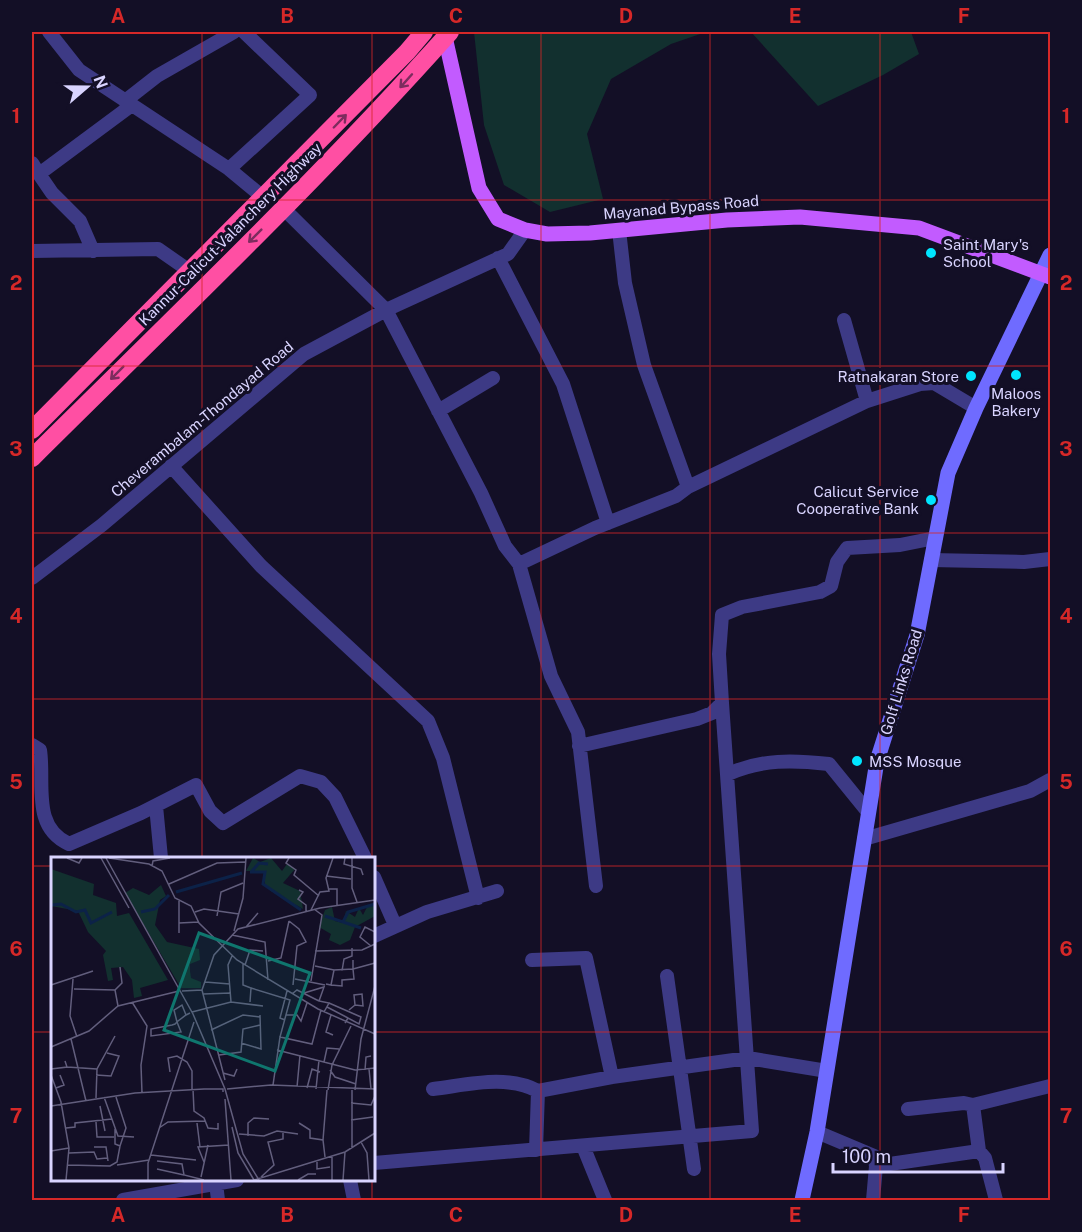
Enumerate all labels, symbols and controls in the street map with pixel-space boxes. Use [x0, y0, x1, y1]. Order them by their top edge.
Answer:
text: A [111, 4, 125, 28]
text: B [280, 4, 294, 28]
text: C [449, 4, 463, 28]
text: D [619, 4, 633, 28]
text: E [789, 4, 801, 28]
text: F [958, 4, 970, 28]
north arrow [57, 57, 117, 117]
text: N [90, 73, 112, 91]
one-way arrow [399, 73, 413, 88]
text: 1 [12, 104, 20, 128]
text: 1 [1062, 104, 1070, 128]
one-way arrow [332, 113, 347, 128]
street label: Kannur-Calicut-Valanchery Highway [135, 139, 325, 329]
street label: Mayanad Bypass Road [602, 192, 760, 222]
one-way arrow [248, 229, 263, 243]
place label: Saint Mary's School [943, 236, 1029, 270]
marker: Saint Mary's School [924, 246, 938, 260]
text: 2 [10, 271, 22, 295]
text: 2 [1060, 271, 1072, 295]
street label: Cheverambalam-Thondayad Road [107, 338, 297, 500]
one-way arrow [109, 366, 124, 381]
place label: Ratnakaran Store [837, 368, 959, 385]
marker: Maloos Bakery [1009, 368, 1023, 382]
marker: Ratnakaran Store [964, 369, 978, 383]
place label: Maloos Bakery [991, 385, 1041, 419]
text: 3 [9, 437, 23, 461]
text: 3 [1059, 437, 1073, 461]
place label: Calicut Service Cooperative Bank [796, 483, 919, 517]
marker: Calicut Service Cooperative Bank [924, 493, 938, 507]
text: 4 [9, 604, 23, 628]
text: 4 [1059, 604, 1073, 628]
street label: Golf Links Road [877, 627, 925, 737]
place label: MSS Mosque [869, 753, 961, 770]
marker: MSS Mosque [850, 754, 864, 768]
text: 5 [9, 770, 23, 794]
text: 5 [1059, 770, 1073, 794]
inset map [51, 857, 375, 1181]
text: 6 [9, 937, 23, 961]
text: 6 [1059, 937, 1073, 961]
text: 7 [10, 1104, 22, 1128]
text: 7 [1060, 1104, 1072, 1128]
scale bar [833, 1136, 1002, 1174]
text: 100 m [842, 1146, 891, 1167]
text: A [111, 1203, 125, 1227]
text: B [280, 1203, 294, 1227]
text: C [449, 1203, 463, 1227]
text: D [619, 1203, 633, 1227]
text: E [789, 1203, 801, 1227]
text: F [958, 1203, 970, 1227]

